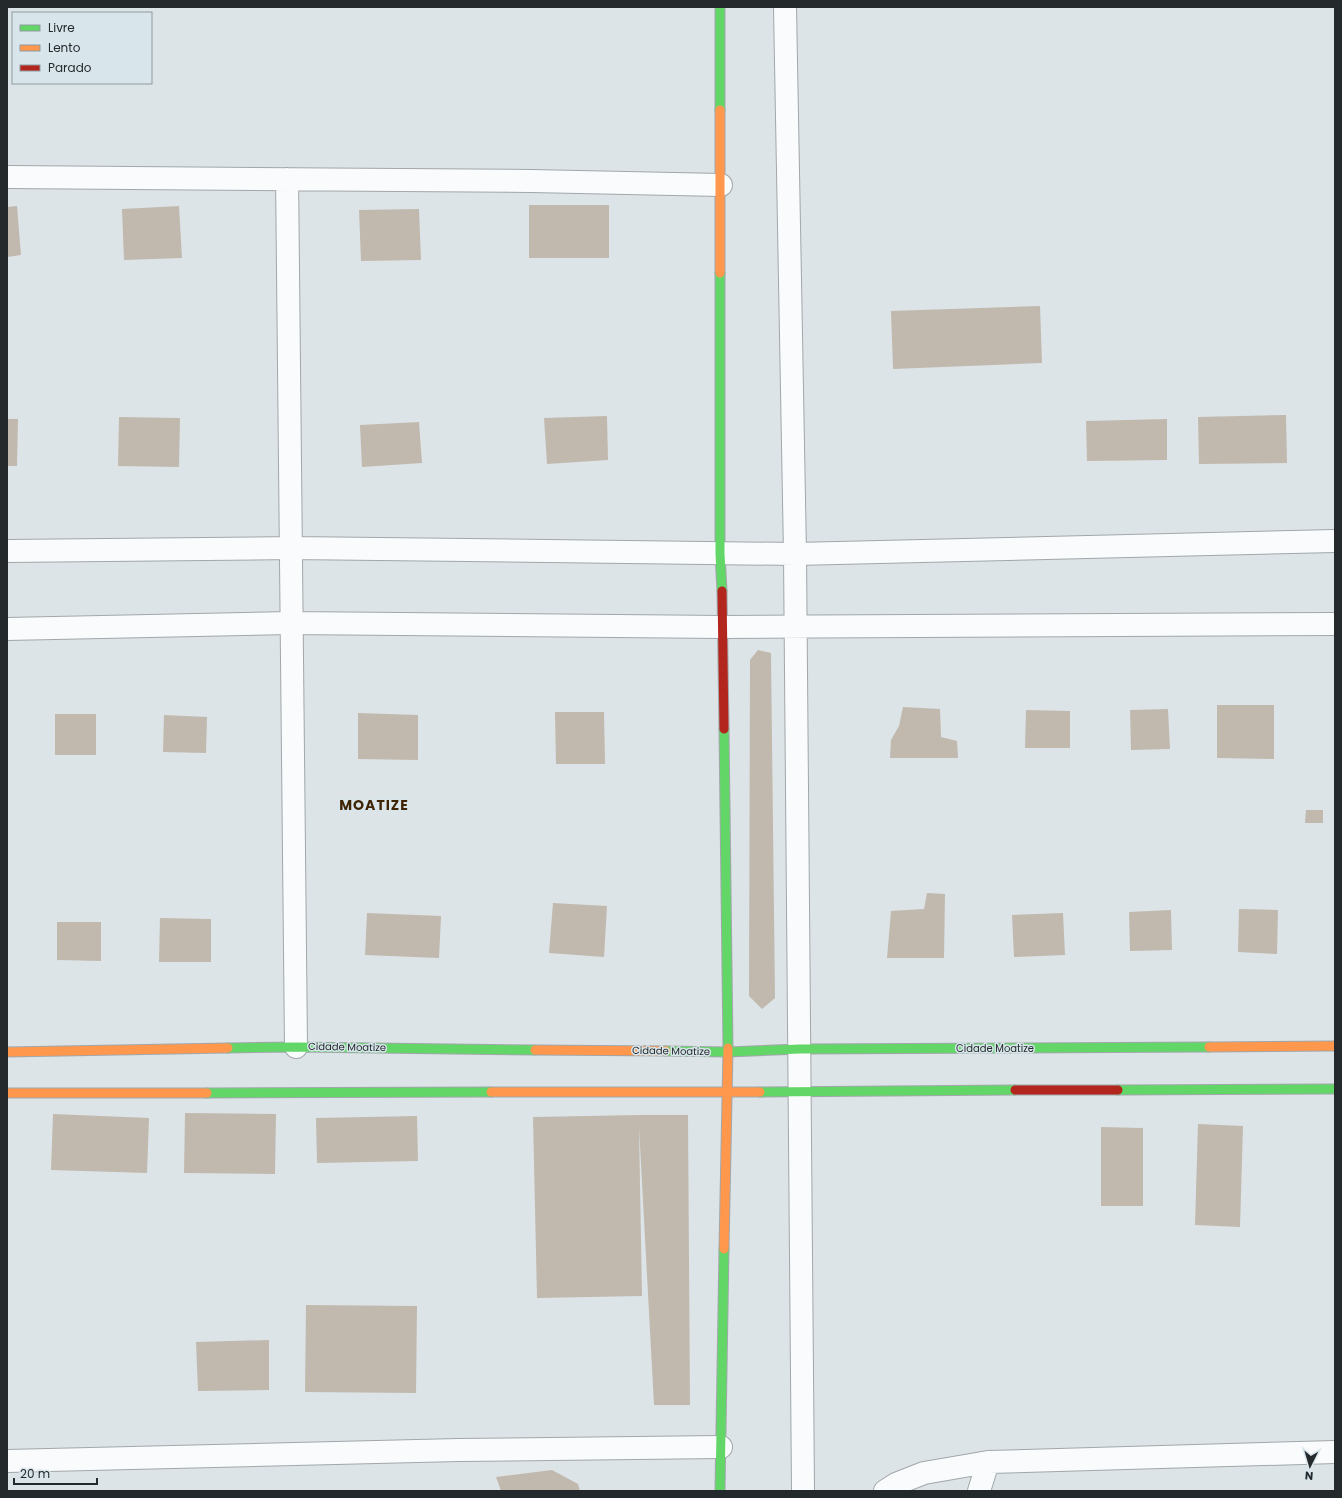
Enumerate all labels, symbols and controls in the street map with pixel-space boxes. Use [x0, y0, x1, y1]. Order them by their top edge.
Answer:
legend [12, 12, 152, 84]
text: Livre [48, 19, 75, 36]
text: Lento [48, 39, 81, 56]
text: Parado [48, 59, 92, 76]
district label: MOATIZE [339, 795, 409, 815]
street label: Cidade Moatize [308, 1039, 386, 1055]
street label: Cidade Moatize [956, 1041, 1034, 1056]
street label: Cidade Moatize [632, 1043, 710, 1059]
north arrow [1290, 1446, 1330, 1486]
scale bar [14, 1460, 97, 1486]
text: 20 m [20, 1465, 50, 1482]
text: N [1304, 1468, 1314, 1484]

